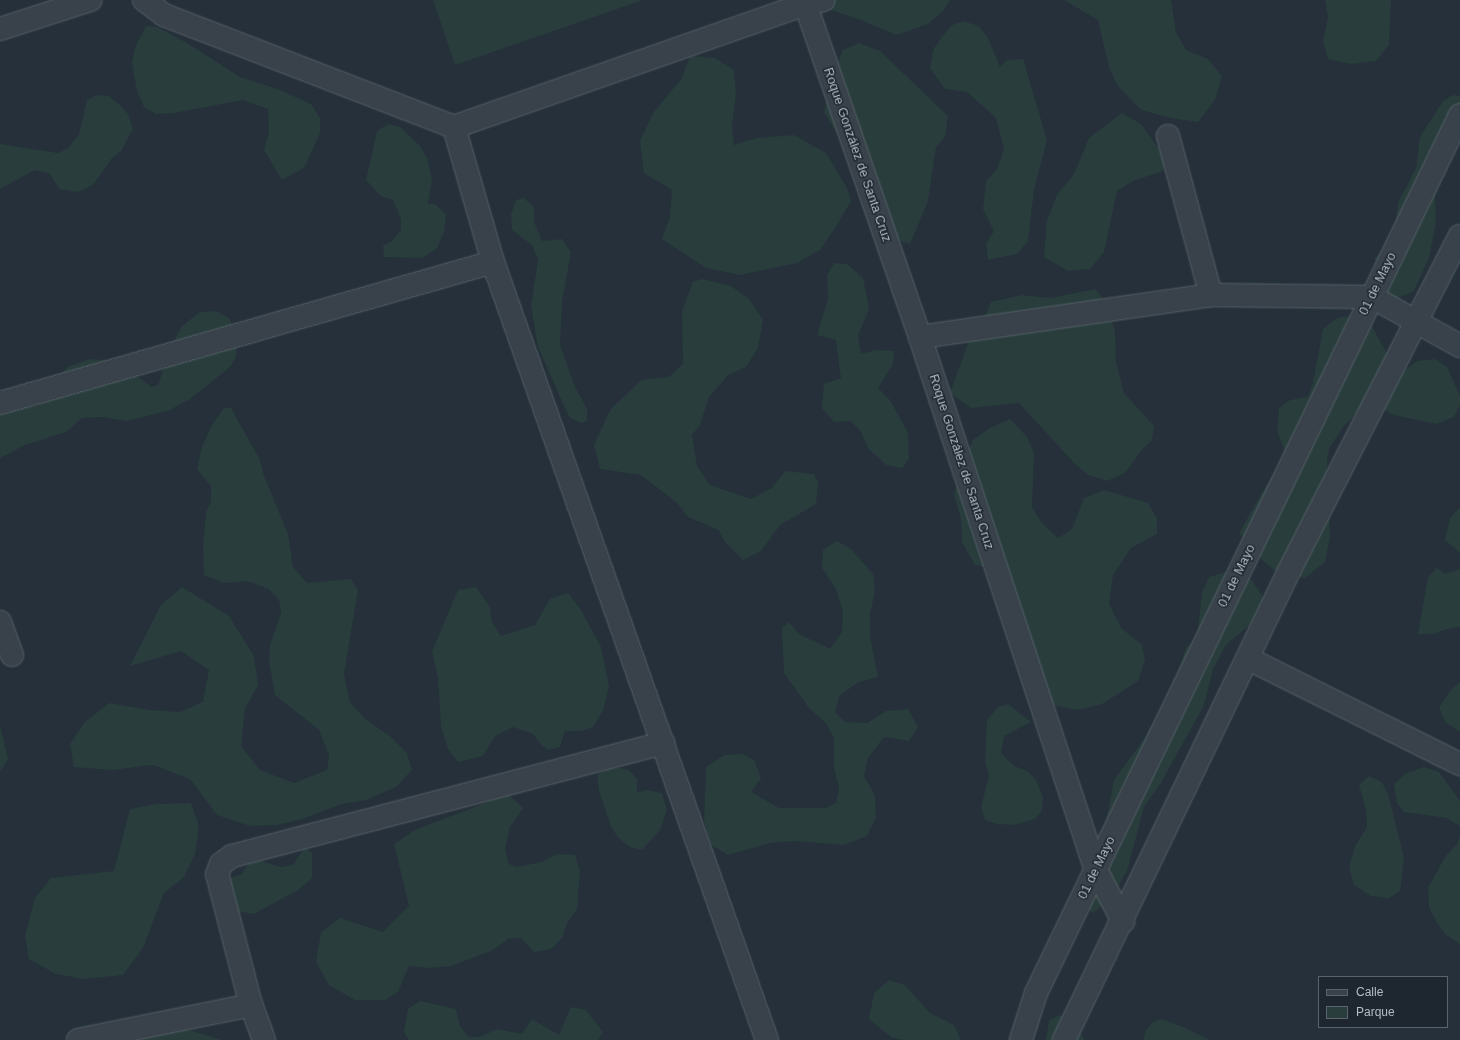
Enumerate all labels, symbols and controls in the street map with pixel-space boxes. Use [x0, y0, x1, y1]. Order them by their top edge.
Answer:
street label: Roque González de Santa Cruz [820, 66, 894, 244]
street label: 01 de Mayo [1356, 250, 1400, 318]
street label: Roque González de Santa Cruz [925, 372, 997, 552]
street label: 01 de Mayo [1215, 542, 1259, 610]
street label: 01 de Mayo [1075, 834, 1119, 902]
legend [1318, 976, 1448, 1028]
text: Calle [1356, 985, 1383, 999]
text: Parque [1356, 1005, 1395, 1019]

